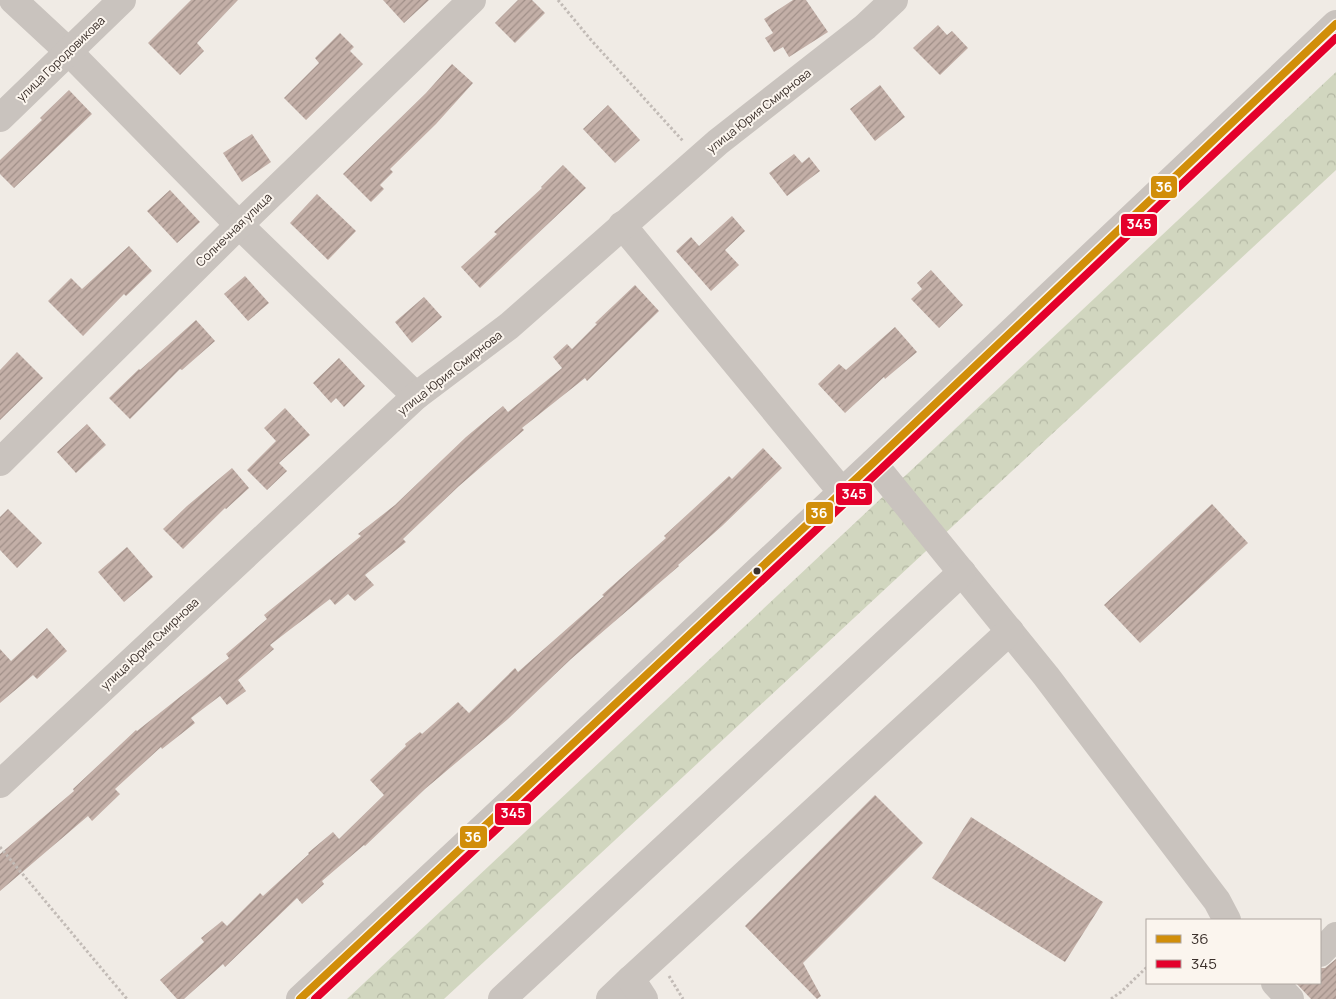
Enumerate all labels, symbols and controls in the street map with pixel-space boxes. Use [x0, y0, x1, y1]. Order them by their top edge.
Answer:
street label: улица Городовикова [13, 12, 108, 105]
street label: улица Юрия Смирнова [703, 64, 815, 157]
line badge: 36 [1150, 175, 1178, 199]
text: 36 [1156, 177, 1172, 196]
street label: Солнечная улица [192, 189, 275, 270]
line badge: 345 [1120, 213, 1158, 237]
text: 345 [1127, 214, 1151, 233]
street label: улица Юрия Смирнова [394, 326, 506, 419]
line badge: 345 [835, 482, 873, 506]
text: 345 [842, 484, 866, 503]
line badge: 36 [805, 501, 834, 525]
text: 36 [811, 503, 827, 522]
unlabelled marker [752, 566, 762, 576]
street label: улица Юрия Смирнова [97, 594, 202, 694]
line badge: 345 [494, 802, 532, 826]
text: 345 [501, 803, 525, 822]
line badge: 36 [459, 825, 488, 849]
text: 36 [465, 827, 481, 846]
legend [1146, 919, 1321, 984]
text: 36 [1191, 928, 1209, 949]
text: 345 [1191, 953, 1217, 974]

